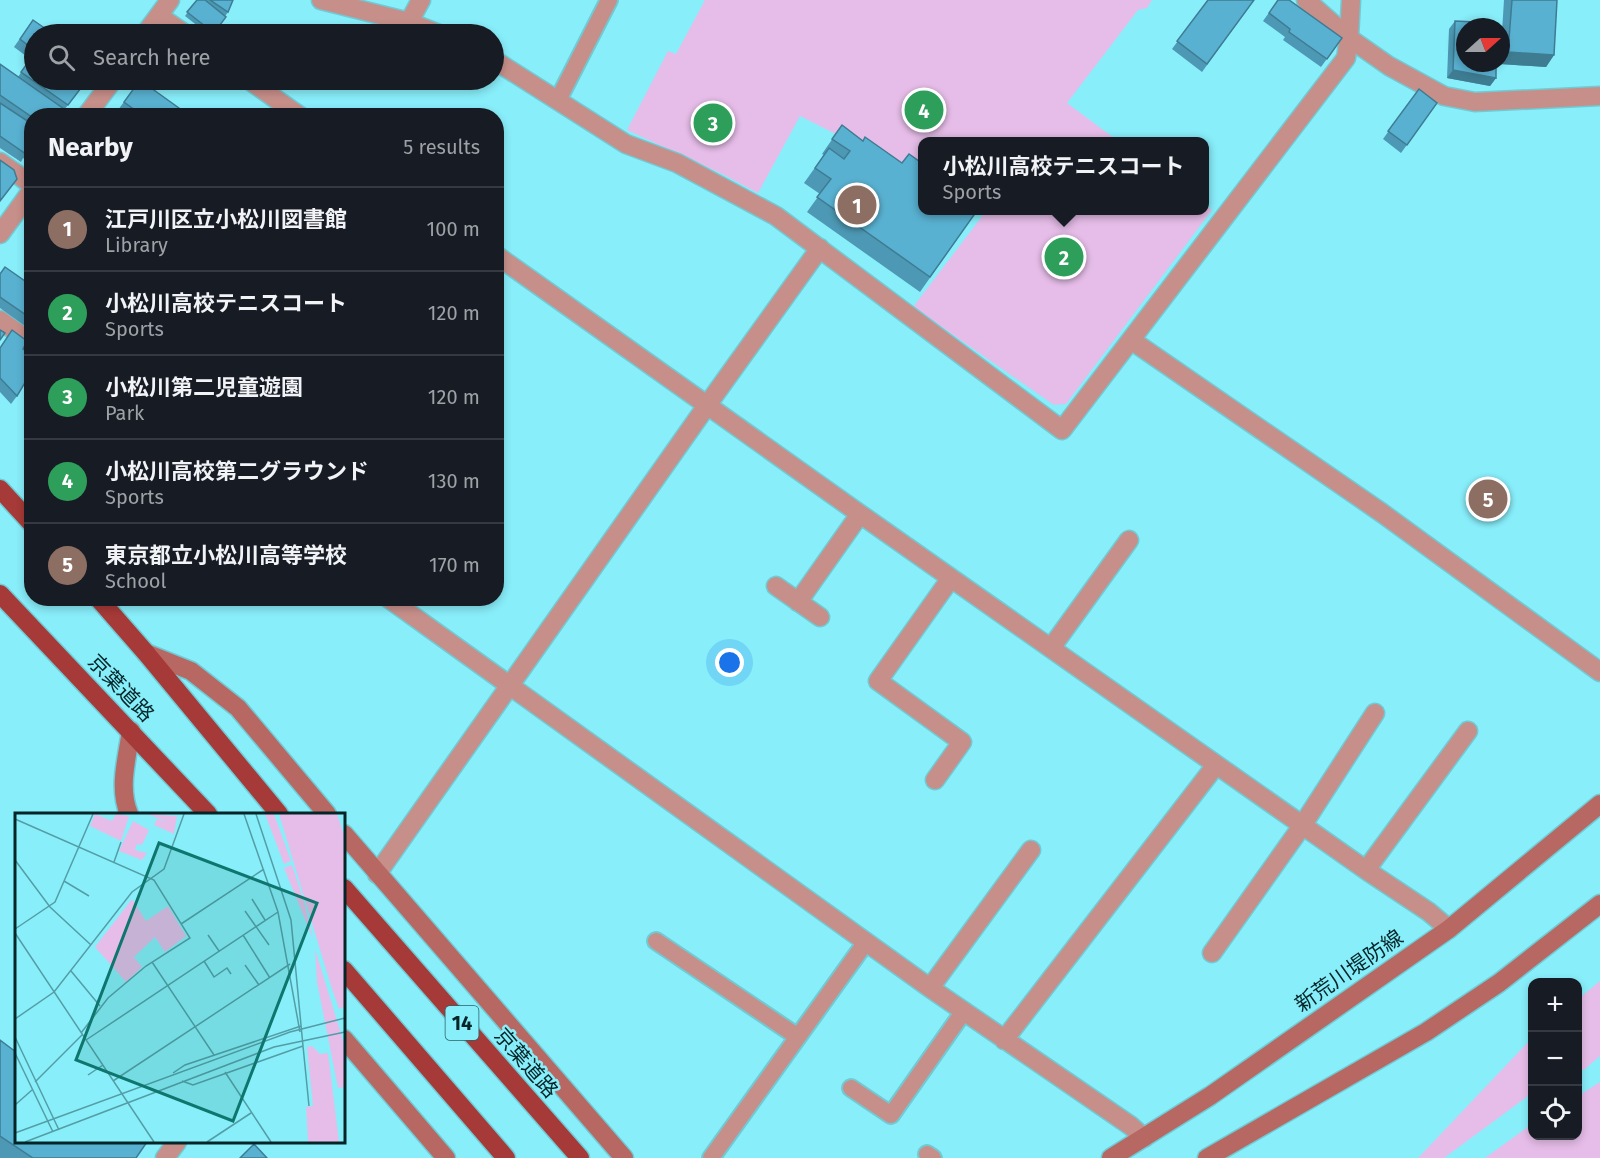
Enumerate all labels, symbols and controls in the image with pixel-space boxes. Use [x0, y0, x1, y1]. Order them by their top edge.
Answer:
north arrow [1456, 18, 1510, 72]
search box [24, 24, 504, 90]
icon: search [45, 41, 78, 74]
text: Search here [93, 44, 211, 71]
pin: 4 [904, 88, 944, 132]
pin: 3 [694, 100, 732, 146]
text: Nearby [48, 132, 133, 163]
text: 5 results [403, 135, 480, 159]
popup [918, 137, 1209, 215]
text: 小松川高校テニスコート [942, 153, 1185, 180]
text: Sports [942, 180, 1001, 204]
pin: 1 [838, 182, 876, 228]
text: 江戸川区立小松川図書館 [105, 206, 347, 233]
text: 1 [63, 217, 72, 241]
text: 100 m [427, 217, 480, 241]
text: Library [105, 233, 168, 257]
pin: 2 [1044, 234, 1084, 280]
text: 小松川高校テニスコート [105, 290, 347, 317]
text: 2 [62, 301, 73, 325]
text: 120 m [428, 301, 480, 325]
text: Sports [105, 317, 164, 341]
text: 小松川第二児童遊園 [105, 374, 303, 401]
text: 3 [62, 385, 73, 409]
text: 120 m [428, 385, 480, 409]
text: Park [105, 401, 144, 425]
text: 小松川高校第二グラウンド [105, 458, 369, 485]
text: 4 [62, 469, 73, 493]
text: 130 m [428, 469, 480, 493]
pin: 5 [1468, 476, 1508, 522]
text: Sports [105, 485, 164, 509]
text: 東京都立小松川高等学校 [105, 542, 347, 569]
text: 5 [62, 553, 73, 577]
text: 170 m [429, 553, 480, 577]
text: School [105, 569, 166, 593]
your location [715, 648, 744, 677]
street label: 京葉道路 [82, 649, 160, 727]
inset map [15, 813, 345, 1143]
street label: 新荒川堤防線 [1290, 924, 1408, 1018]
map controls [1528, 978, 1582, 1140]
button: + [1528, 978, 1582, 1032]
road number: 14 [446, 1006, 478, 1040]
street label: 京葉道路 [489, 1023, 563, 1103]
button: − [1528, 1032, 1582, 1086]
button: locate [1528, 1086, 1582, 1140]

